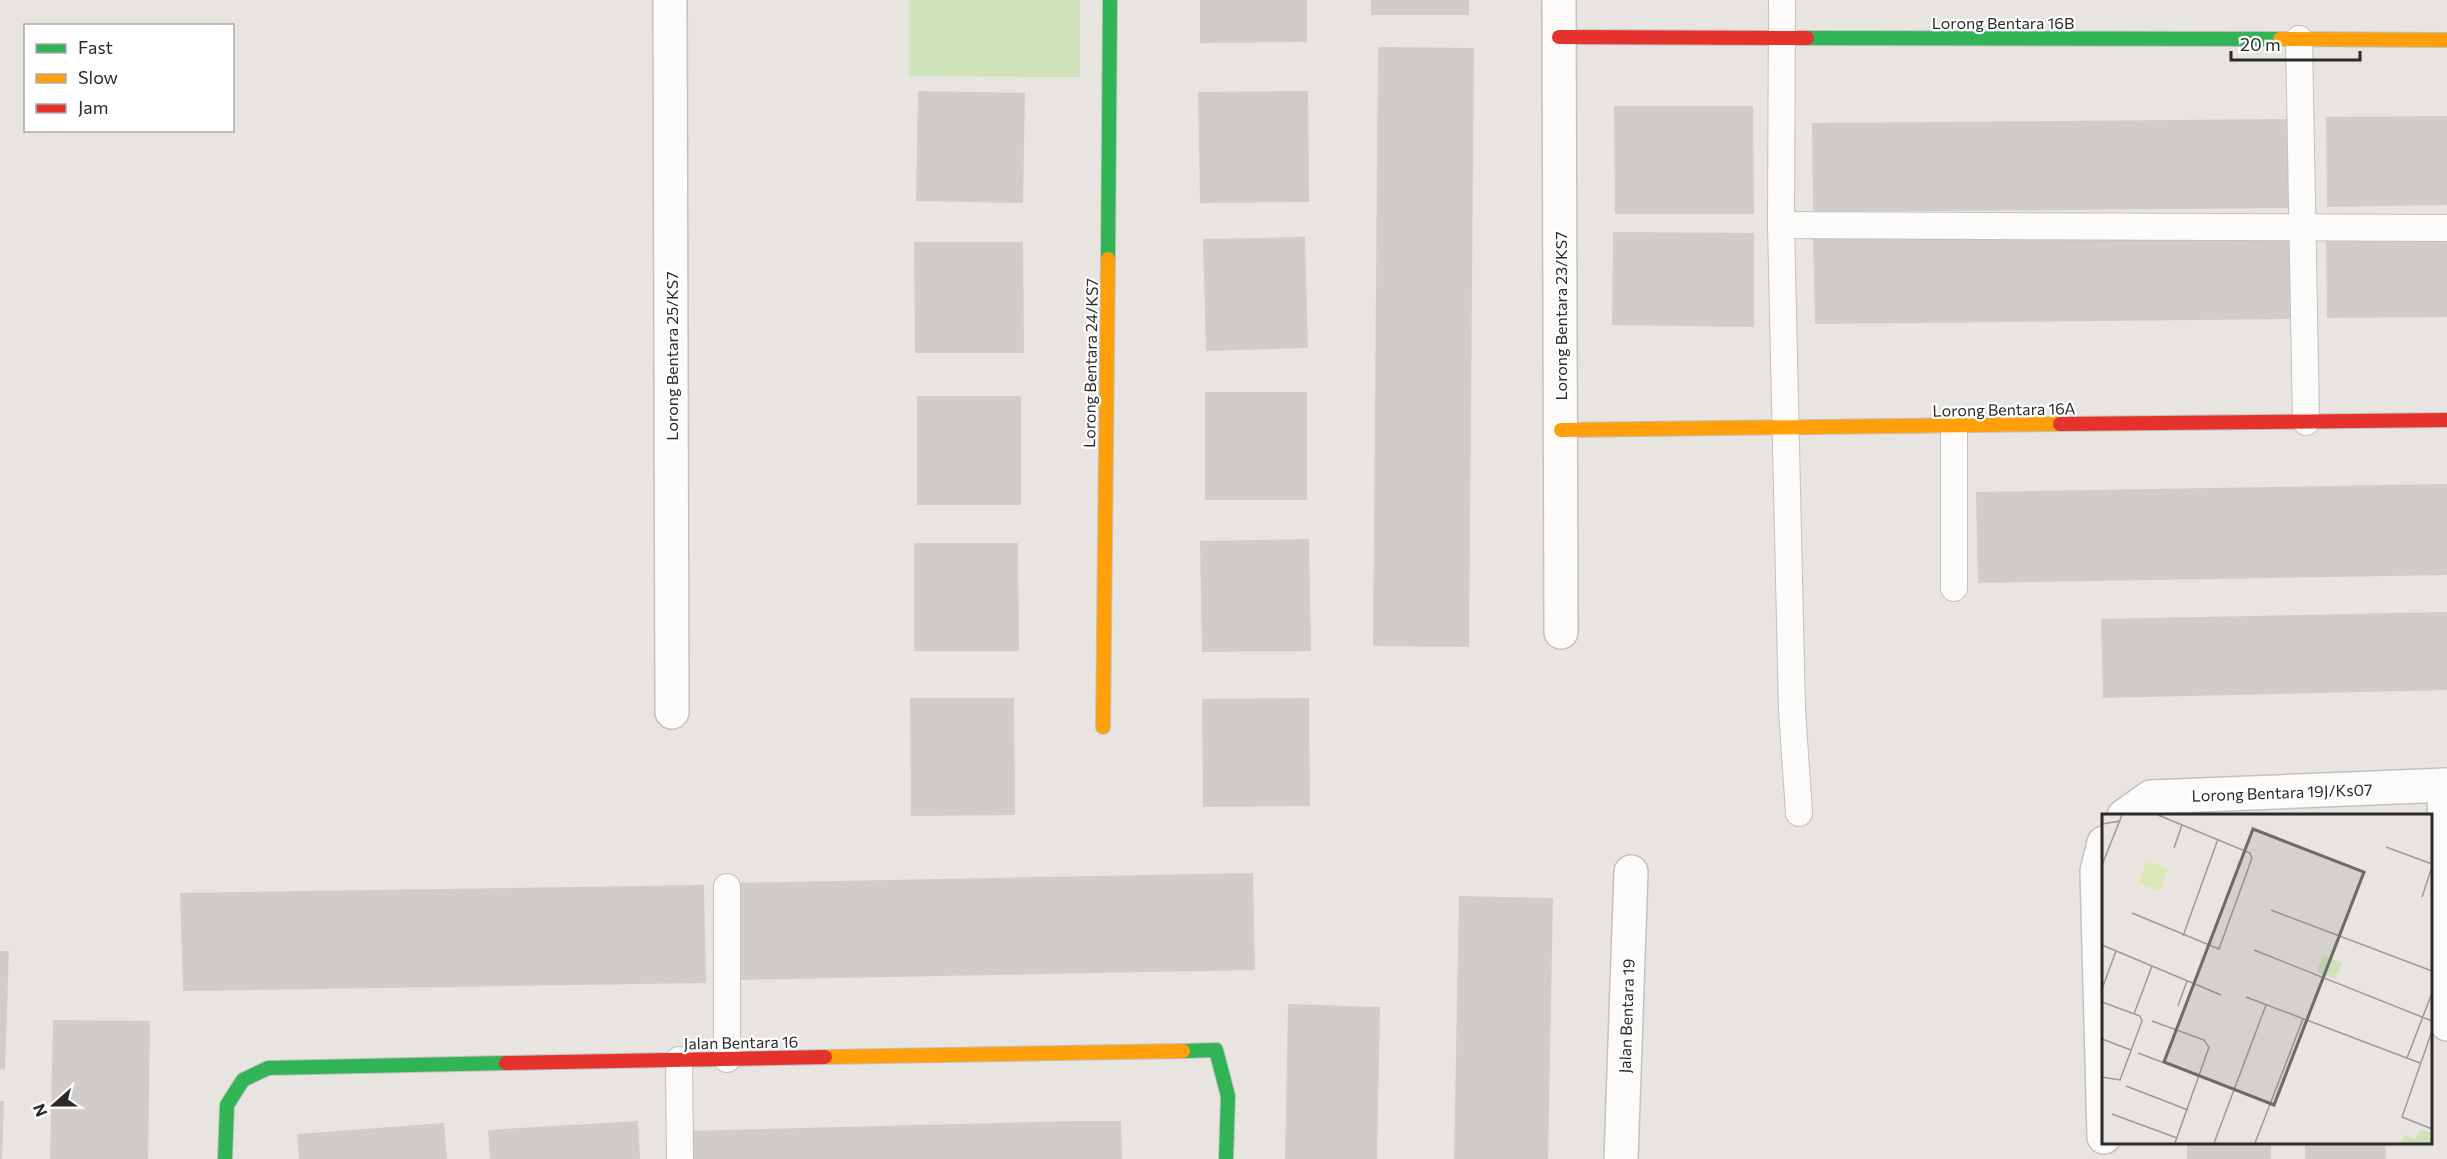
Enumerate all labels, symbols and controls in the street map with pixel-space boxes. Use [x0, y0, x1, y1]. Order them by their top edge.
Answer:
street label: Lorong Bentara 16B [1932, 13, 2074, 32]
legend [24, 24, 234, 132]
scale bar [2231, 24, 2360, 62]
text: 20 m [2240, 33, 2281, 55]
text: Fast [78, 36, 113, 58]
text: Slow [78, 66, 118, 88]
text: Jam [78, 96, 108, 118]
street label: Lorong Bentara 23/KS7 [1551, 231, 1570, 401]
street label: Lorong Bentara 25/KS7 [662, 271, 681, 441]
street label: Lorong Bentara 24/KS7 [1079, 278, 1101, 448]
street label: Lorong Bentara 16A [1932, 398, 2076, 420]
street label: Lorong Bentara 19J/Ks07 [2191, 779, 2373, 805]
inset map [2102, 814, 2432, 1144]
street label: Jalan Bentara 19 [1615, 958, 1637, 1074]
street label: Jalan Bentara 16 [683, 1031, 799, 1053]
north arrow [24, 1075, 84, 1135]
text: N [29, 1102, 51, 1120]

